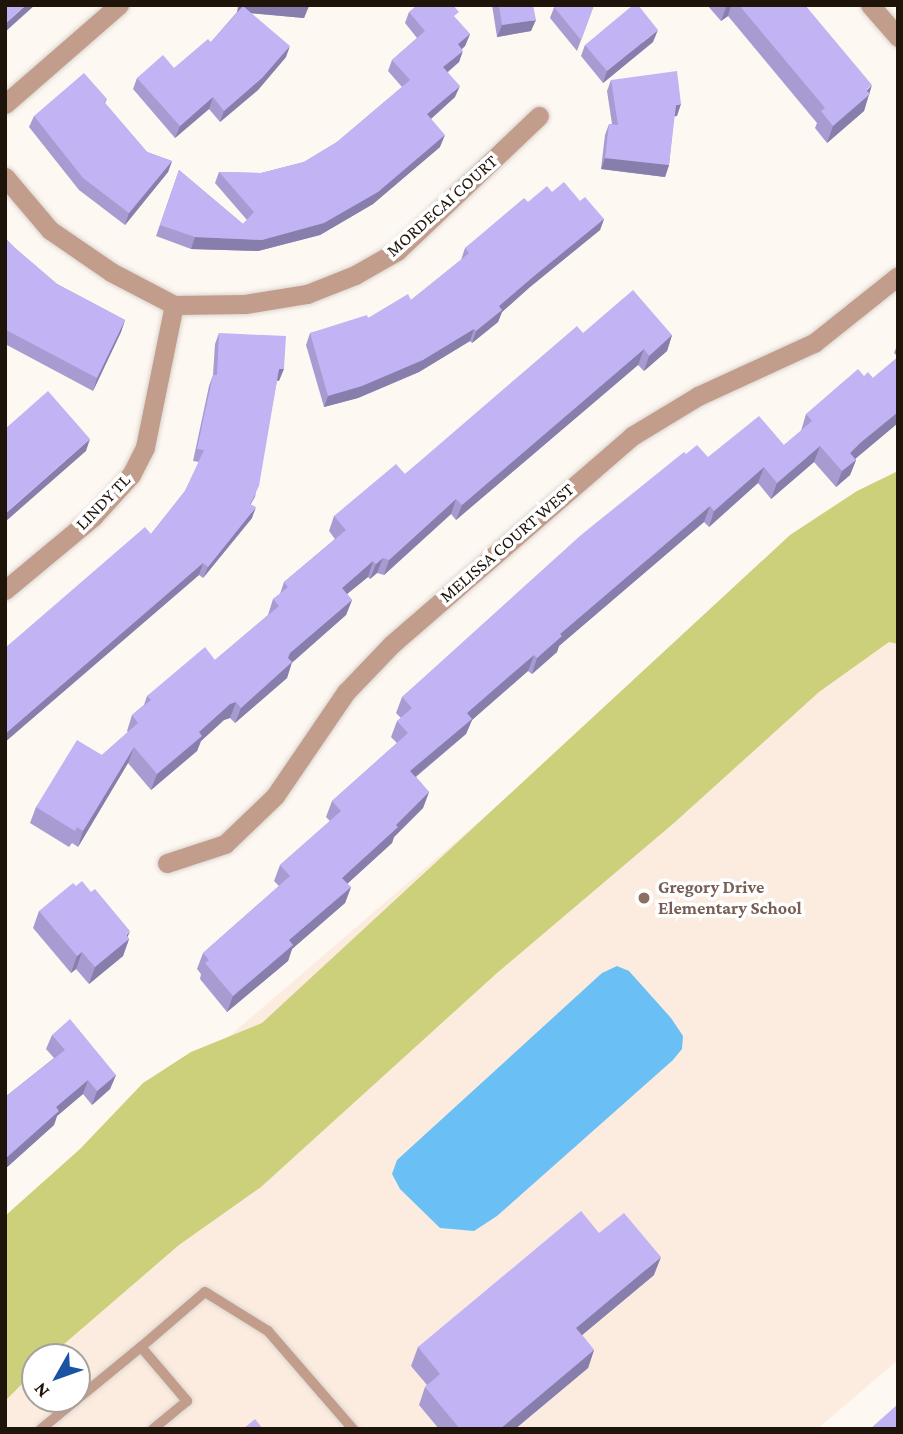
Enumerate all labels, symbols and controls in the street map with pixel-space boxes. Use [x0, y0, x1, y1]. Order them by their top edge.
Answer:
street label: MORDECAI COURT [382, 151, 502, 261]
street label: LINDY TL [71, 470, 135, 534]
street label: MELISSA COURT WEST [435, 479, 579, 607]
place label: Gregory Drive Elementary School [658, 877, 802, 920]
marker: Gregory Drive Elementary School [636, 890, 652, 906]
north arrow [21, 1343, 91, 1413]
text: N [29, 1379, 53, 1402]

